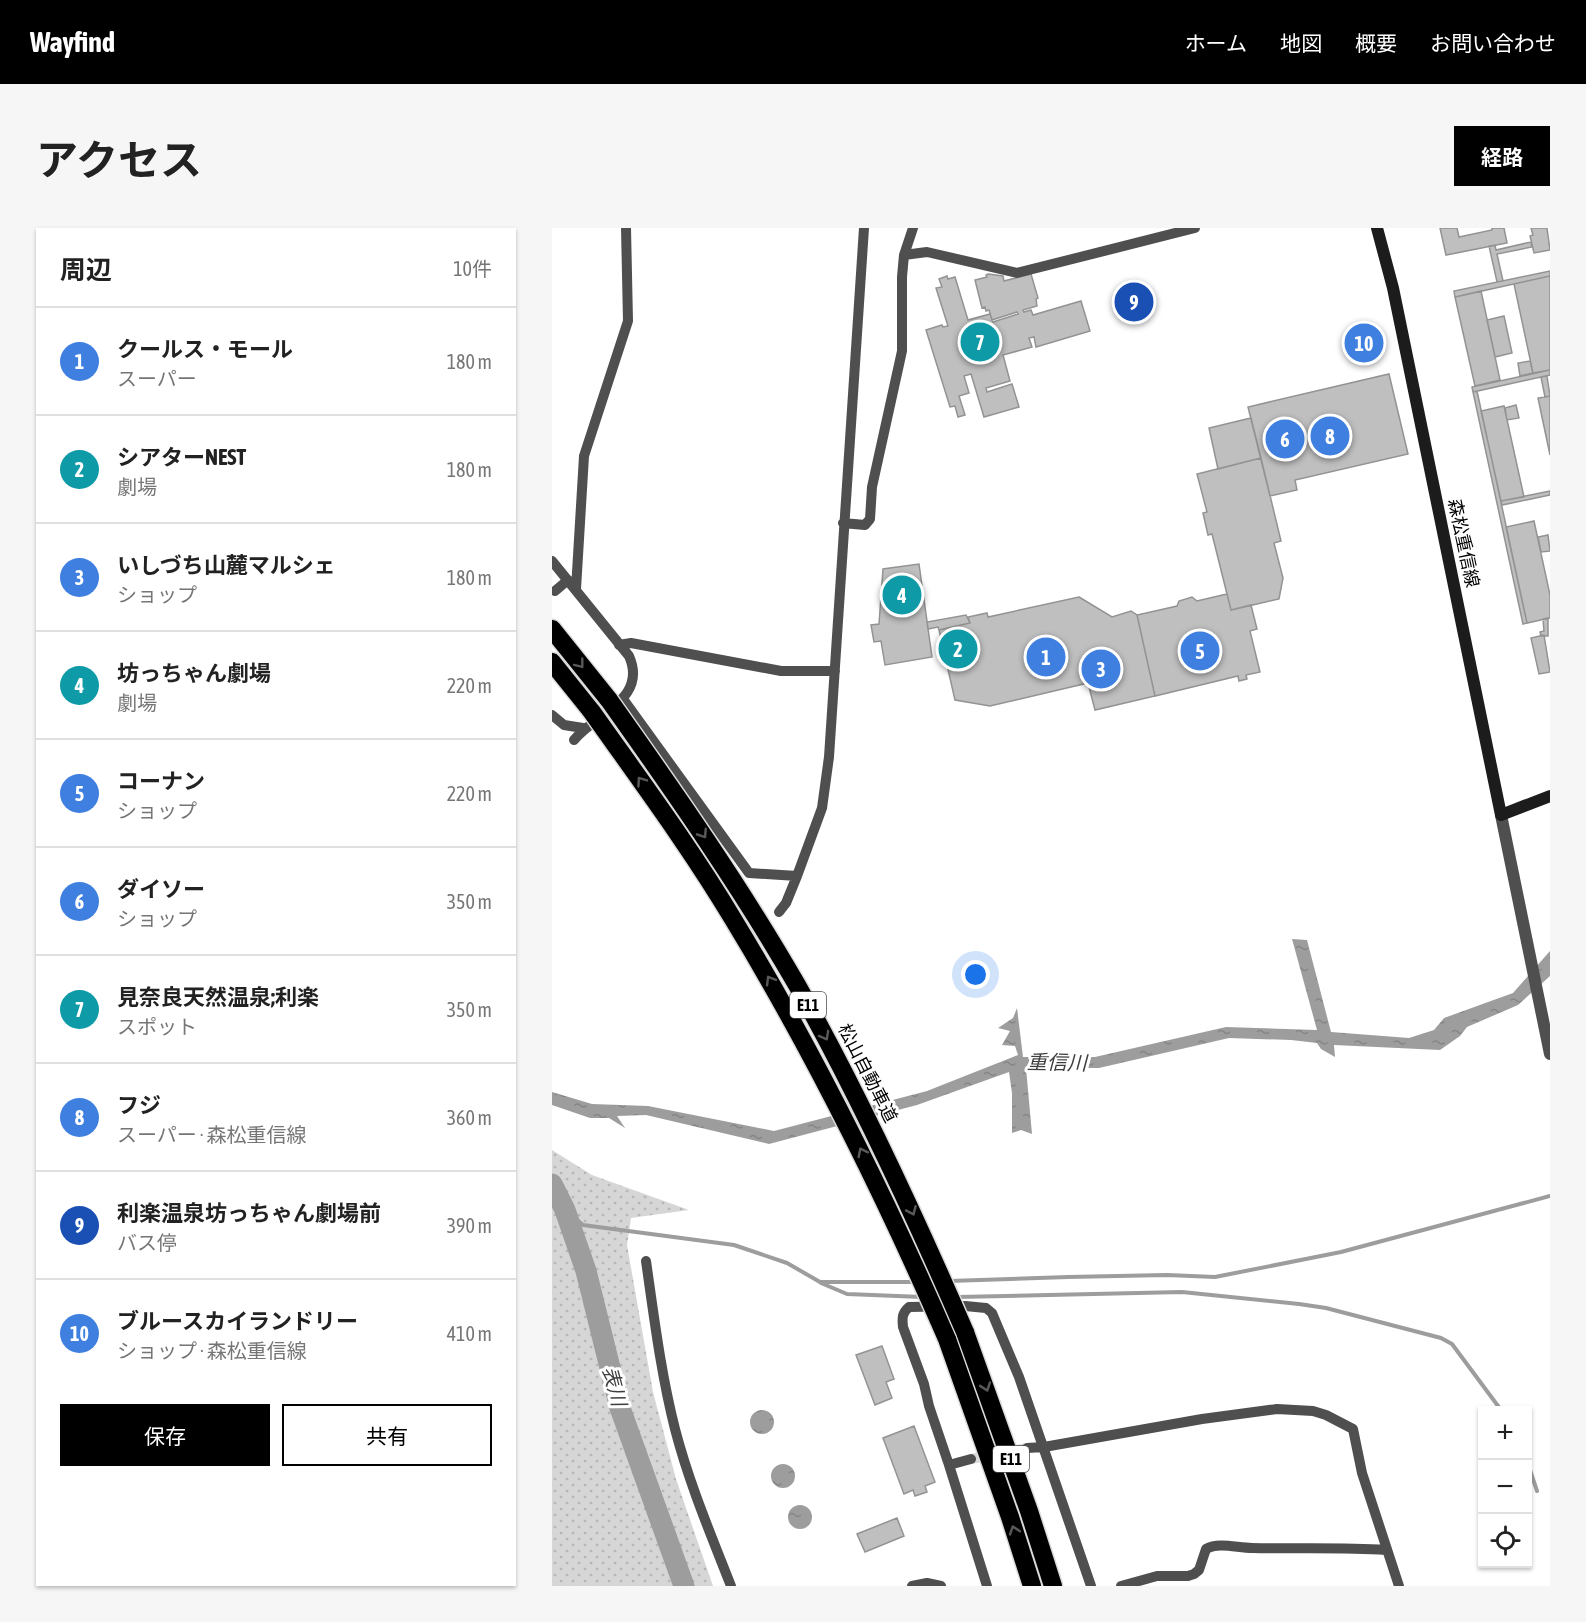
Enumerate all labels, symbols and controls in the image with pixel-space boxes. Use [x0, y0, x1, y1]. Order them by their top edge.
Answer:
text: Wayfind [30, 26, 115, 58]
text: ホーム [1185, 31, 1247, 55]
text: 地図 [1280, 31, 1322, 55]
text: 概要 [1355, 31, 1397, 55]
text: お問い合わせ [1430, 31, 1556, 55]
button: 経路 [1454, 126, 1550, 186]
text: アクセス [36, 136, 202, 184]
text: 周辺 [60, 255, 112, 285]
text: 10件 [453, 257, 492, 280]
pin: 9 [1114, 280, 1154, 325]
pin: 7 [960, 320, 1000, 364]
pin: 10 [1344, 320, 1384, 366]
text: クールス・モール [117, 336, 293, 362]
text: 1 [75, 350, 84, 373]
text: 180 m [447, 350, 492, 373]
text: スーパー [117, 367, 197, 390]
pin: 8 [1310, 414, 1350, 458]
pin: 6 [1266, 416, 1304, 462]
text: シアターNEST [117, 444, 246, 470]
text: 2 [75, 458, 84, 481]
text: 180 m [447, 458, 492, 481]
text: 劇場 [117, 475, 157, 498]
street label: 森松重信線 [1444, 497, 1484, 589]
text: いしづち山麓マルシェ [117, 552, 336, 578]
text: 3 [75, 566, 84, 589]
text: 180 m [447, 566, 492, 589]
pin: 4 [882, 572, 922, 617]
text: ショップ [117, 583, 197, 606]
pin: 2 [938, 626, 978, 672]
pin: 5 [1180, 628, 1220, 674]
pin: 1 [1026, 634, 1066, 680]
pin: 3 [1082, 646, 1120, 692]
one-way arrow [573, 658, 584, 669]
text: 坊っちゃん劇場 [117, 660, 271, 686]
text: 4 [75, 674, 84, 697]
text: 220 m [447, 674, 492, 697]
text: 劇場 [117, 691, 157, 714]
text: コーナン [117, 768, 205, 794]
one-way arrow [637, 777, 648, 788]
text: 5 [75, 782, 84, 805]
text: 220 m [447, 782, 492, 805]
text: ショップ [117, 799, 197, 822]
one-way arrow [695, 827, 706, 838]
text: ダイソー [117, 876, 205, 902]
text: 6 [75, 890, 84, 913]
text: 350 m [447, 890, 492, 913]
text: ショップ [117, 907, 197, 930]
your location [961, 960, 990, 989]
one-way arrow [765, 976, 777, 986]
text: 見奈良天然温泉;利楽 [117, 984, 319, 1010]
road number: E11 [790, 992, 826, 1018]
text: 7 [75, 998, 84, 1021]
text: 350 m [447, 998, 492, 1021]
text: スポット [117, 1015, 197, 1038]
street label: 松山自動車道 [834, 1020, 902, 1126]
one-way arrow [818, 1030, 829, 1041]
water label: 重信川 [1027, 1050, 1089, 1074]
text: フジ [117, 1092, 161, 1118]
text: 8 [75, 1106, 84, 1129]
text: 360 m [447, 1106, 492, 1129]
text: スーパー · 森松重信線 [117, 1123, 307, 1146]
one-way arrow [858, 1148, 869, 1159]
text: 利楽温泉坊っちゃん劇場前 [117, 1200, 381, 1226]
one-way arrow [905, 1205, 917, 1216]
text: 9 [75, 1214, 84, 1237]
text: 390 m [447, 1214, 492, 1237]
text: バス停 [117, 1231, 177, 1254]
text: ブルースカイランドリー [117, 1308, 358, 1334]
text: 10 [70, 1322, 89, 1345]
text: 410 m [447, 1322, 492, 1345]
text: ショップ · 森松重信線 [117, 1339, 307, 1362]
water label: 表川 [599, 1364, 632, 1410]
one-way arrow [978, 1381, 991, 1392]
button: 保存 [60, 1404, 270, 1466]
button: 共有 [282, 1404, 492, 1466]
map controls [1478, 1406, 1532, 1568]
button: + [1478, 1406, 1532, 1460]
road number: E11 [993, 1446, 1029, 1472]
button: − [1478, 1460, 1532, 1514]
button: locate [1478, 1514, 1532, 1568]
one-way arrow [1009, 1525, 1021, 1536]

